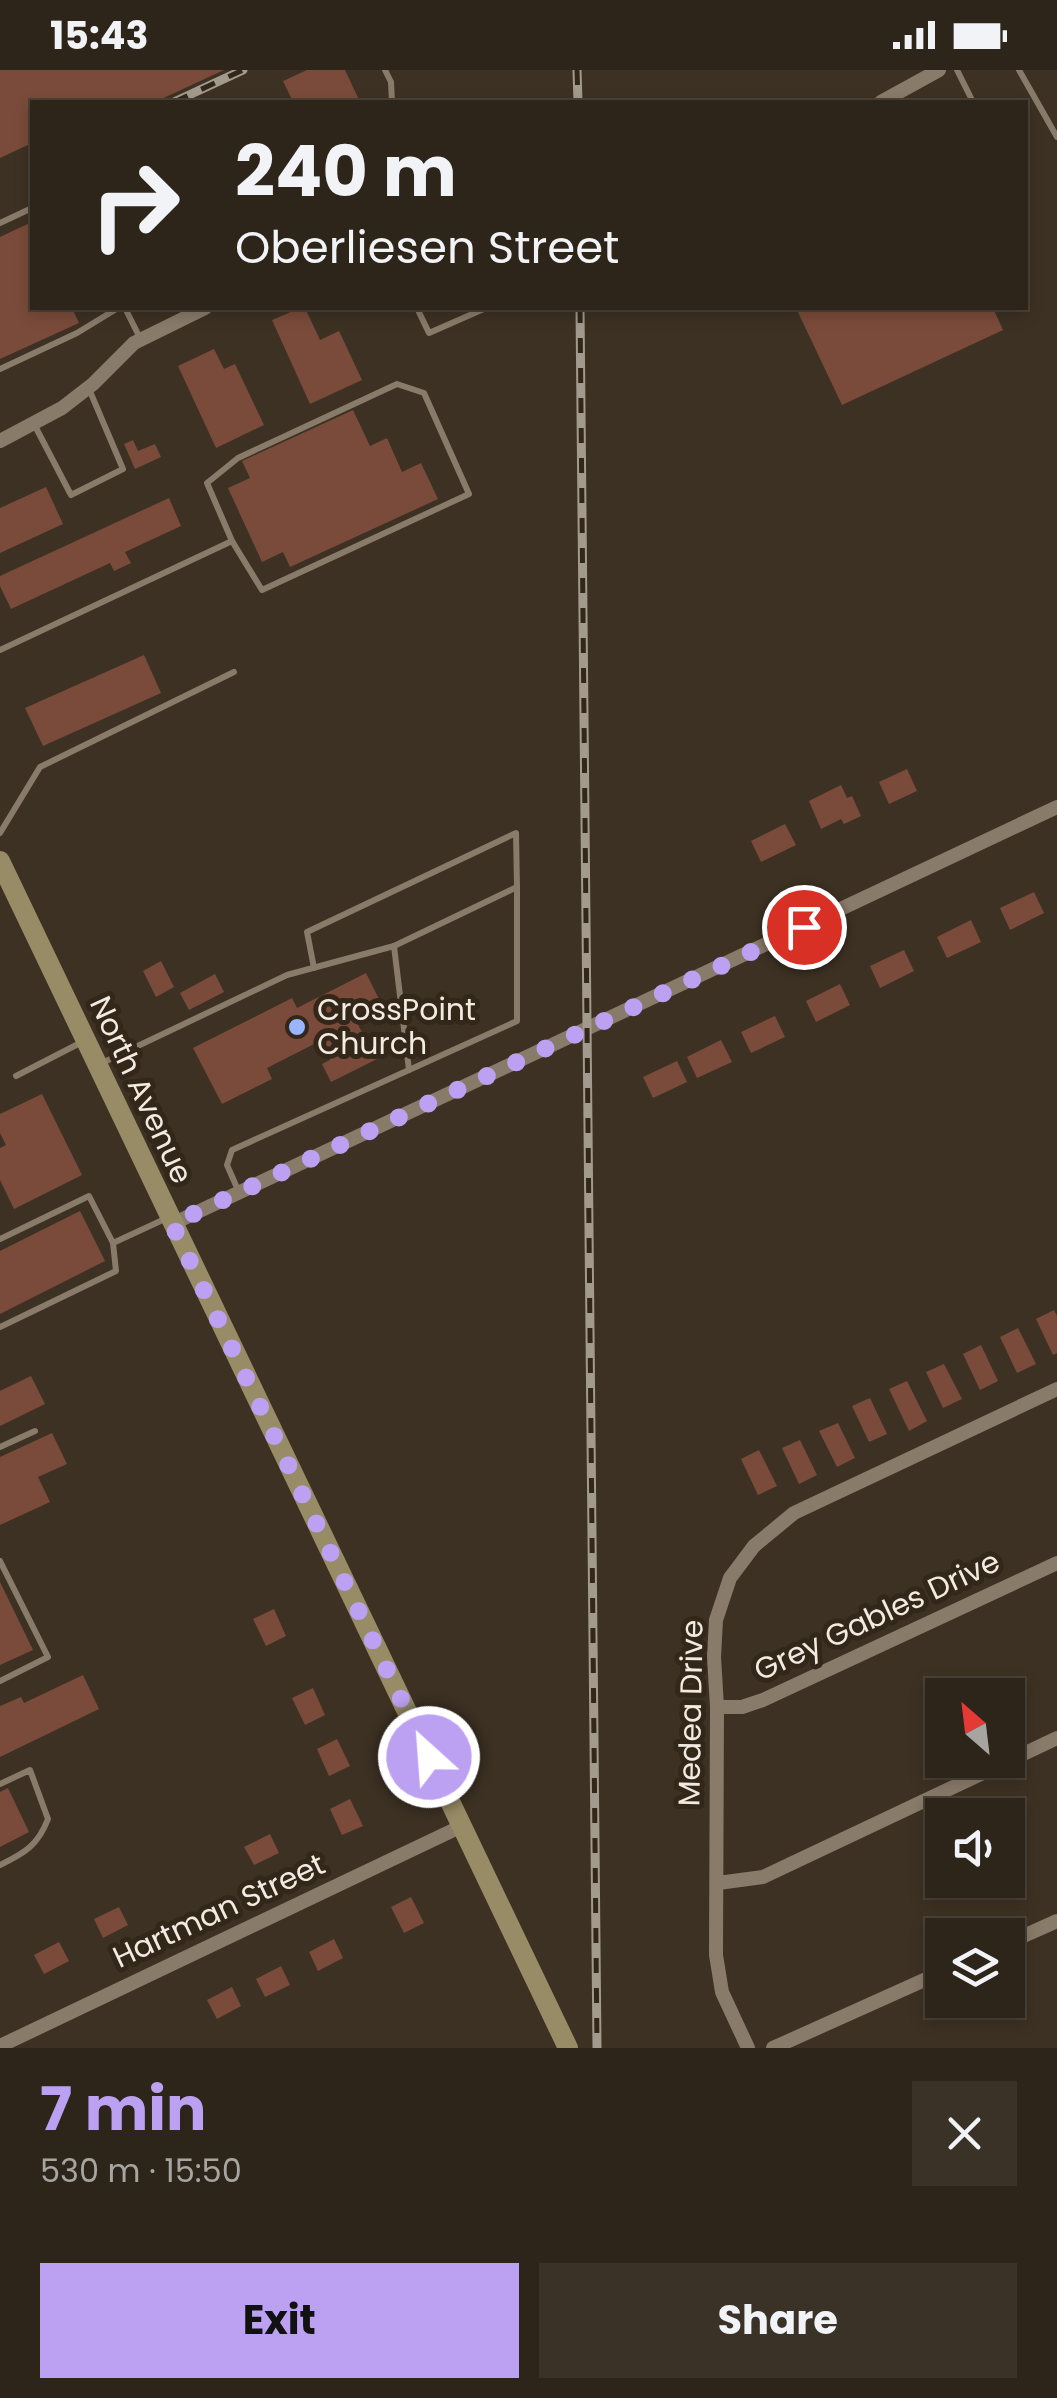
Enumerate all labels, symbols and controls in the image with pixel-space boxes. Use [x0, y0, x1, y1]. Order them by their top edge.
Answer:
text: 15:43 [50, 9, 149, 62]
text: 240 m [235, 122, 457, 221]
icon: right [70, 140, 200, 270]
text: Oberliesen Street [235, 216, 619, 279]
pin [762, 885, 847, 970]
icon: arrive [777, 900, 832, 955]
place label: CrossPoint Church [317, 988, 476, 1065]
street label: North Avenue [79, 989, 204, 1191]
marker: CrossPoint Church [286, 1016, 308, 1038]
street label: Grey Gables Drive [747, 1540, 1007, 1691]
street label: Medea Drive [667, 1619, 714, 1807]
north arrow [925, 1678, 1025, 1778]
map controls [925, 1678, 1025, 2018]
position arrow [377, 1705, 481, 1809]
button: sound [925, 1798, 1025, 1898]
street label: Hartman Street [106, 1843, 332, 1979]
button: layers [925, 1918, 1025, 2018]
text: 7 min [40, 2067, 207, 2151]
button: close [912, 2081, 1017, 2186]
text: 530 m · 15:50 [40, 2148, 242, 2193]
button: Exit [40, 2263, 519, 2378]
button: Share [539, 2263, 1017, 2378]

